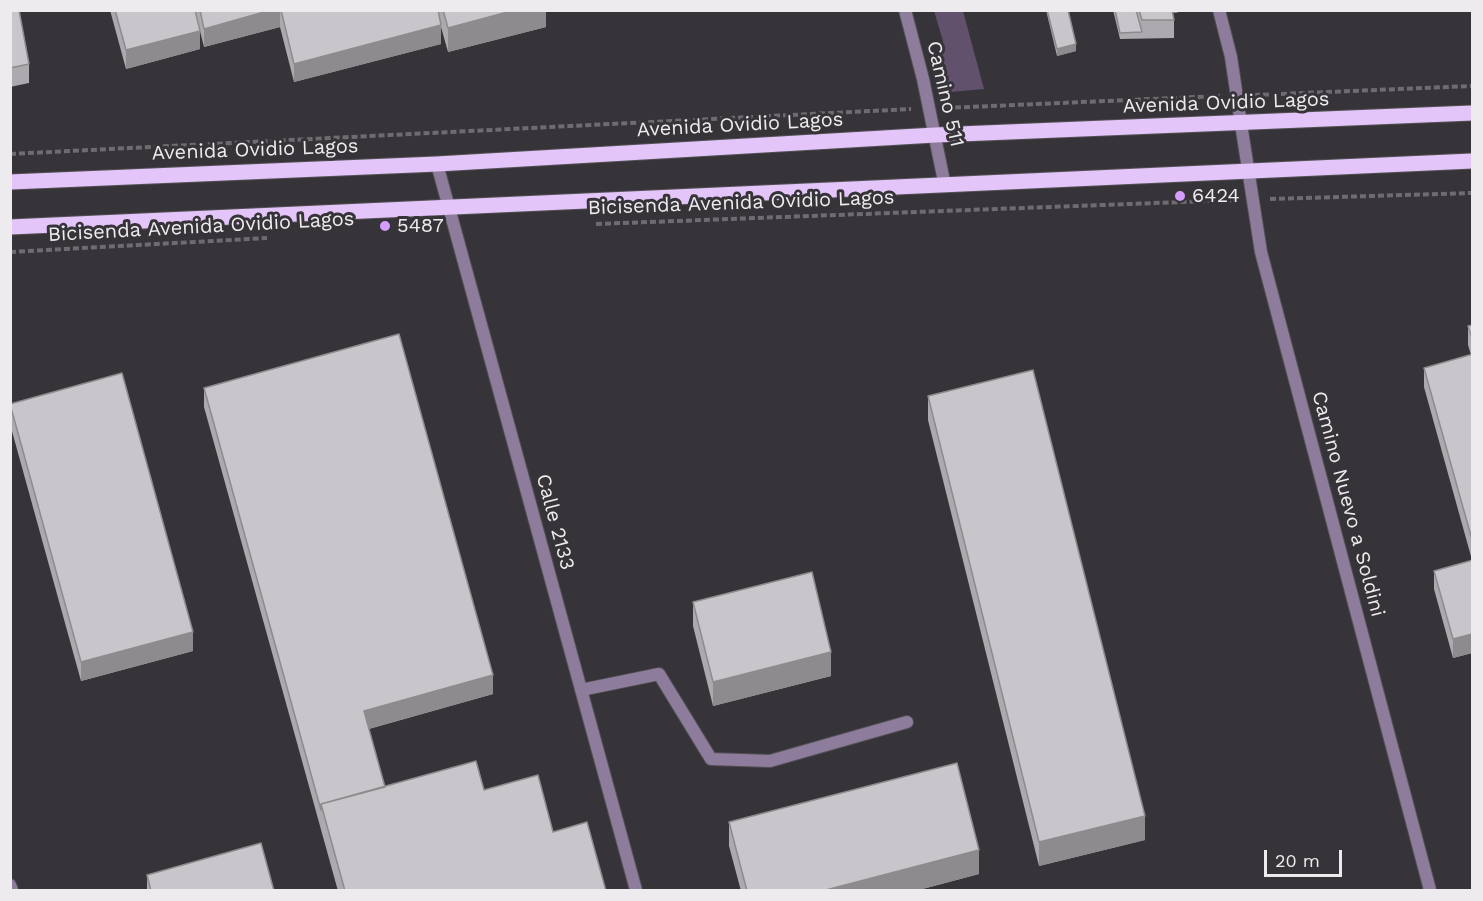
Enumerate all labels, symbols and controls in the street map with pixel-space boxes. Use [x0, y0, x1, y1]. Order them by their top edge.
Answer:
street label: Camino 511 [921, 39, 969, 149]
street label: Avenida Ovidio Lagos [1122, 87, 1330, 119]
street label: Avenida Ovidio Lagos [636, 108, 844, 142]
street label: Avenida Ovidio Lagos [151, 134, 359, 166]
place label: 6424 [1192, 184, 1240, 208]
street label: Bicisenda Avenida Ovidio Lagos [587, 186, 895, 220]
marker: 6424 [1173, 189, 1187, 203]
street label: Bicisenda Avenida Ovidio Lagos [47, 207, 355, 247]
place label: 5487 [397, 214, 444, 238]
marker: 5487 [378, 219, 392, 233]
street label: Camino Nuevo a Soldini [1306, 389, 1390, 619]
street label: Calle 2133 [531, 471, 579, 573]
scale bar [1267, 838, 1345, 876]
text: 20 m [1275, 850, 1320, 871]

